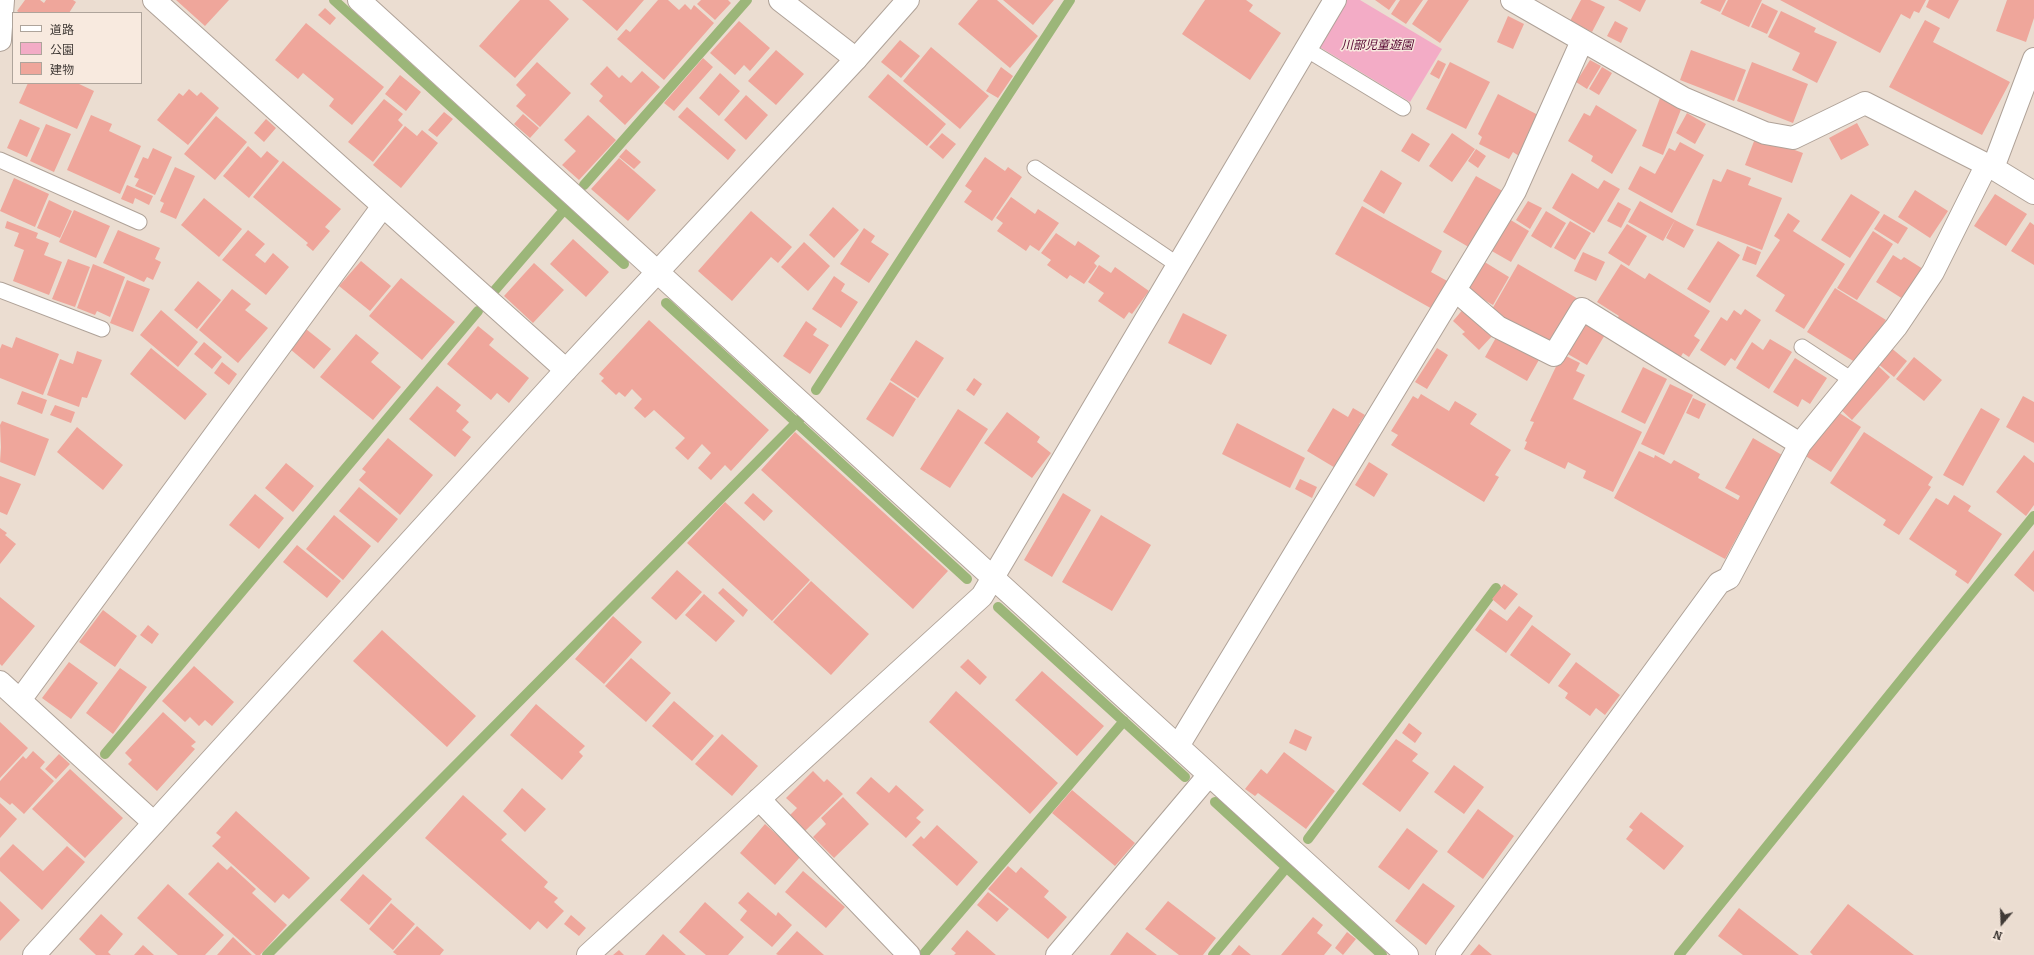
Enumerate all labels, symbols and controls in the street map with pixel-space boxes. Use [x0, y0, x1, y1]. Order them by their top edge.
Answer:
legend [12, 12, 142, 84]
text: 道路 [50, 23, 74, 37]
park label: 川部児童遊園 [1341, 39, 1413, 53]
text: 公園 [50, 43, 74, 57]
text: 建物 [50, 63, 74, 77]
north arrow [1982, 903, 2022, 943]
text: N [1992, 927, 2004, 942]

